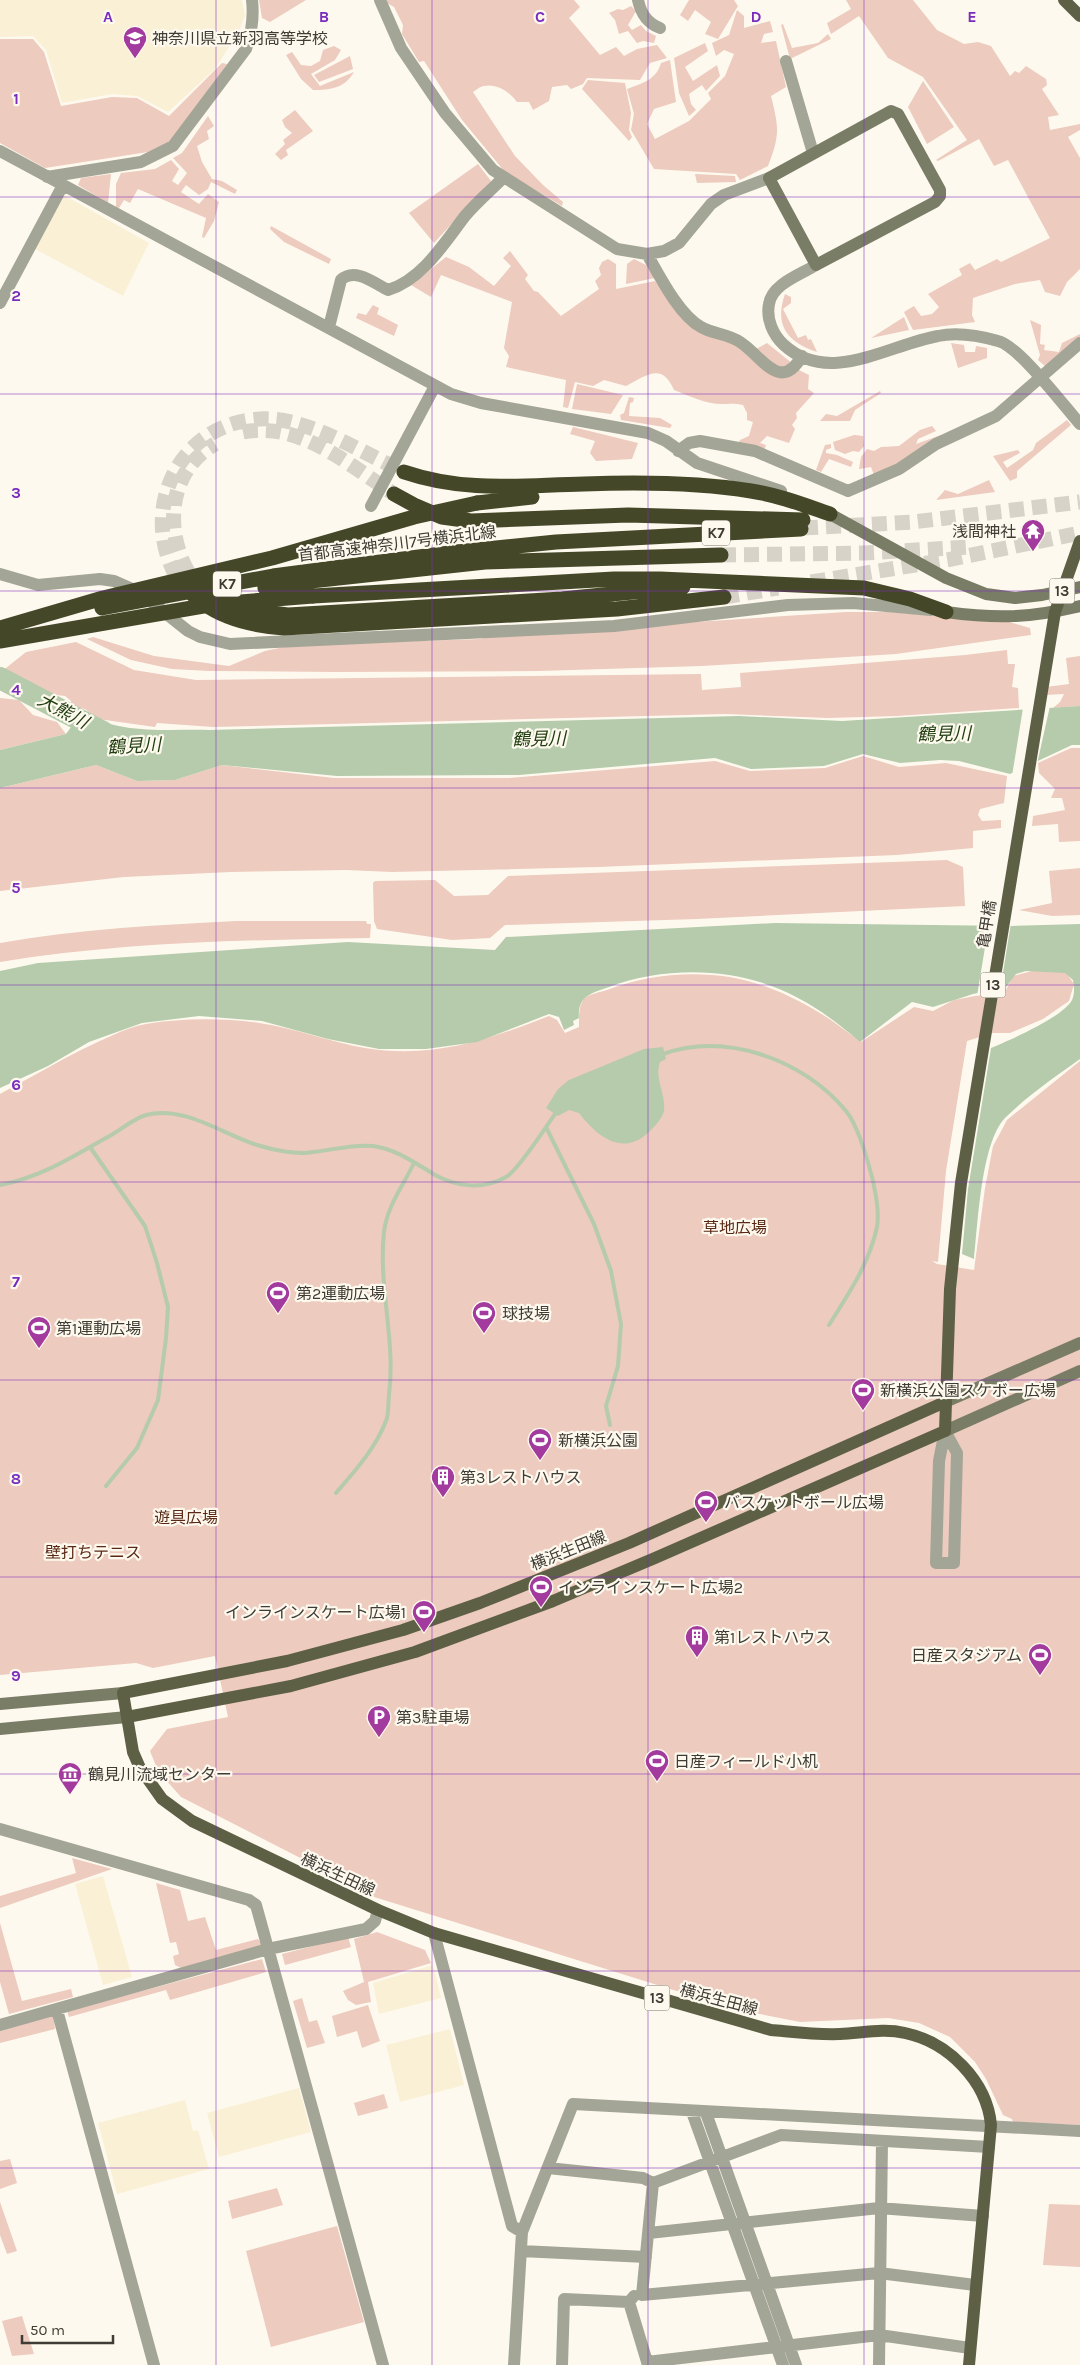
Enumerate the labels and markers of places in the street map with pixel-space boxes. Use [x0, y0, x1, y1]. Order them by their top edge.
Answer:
school or university icon: 神奈川県立新羽高等学校 [122, 25, 148, 59]
place label: 神奈川県立新羽高等学校 [152, 29, 328, 48]
temple icon: 浅間神社 [1020, 518, 1046, 552]
place label: 浅間神社 [952, 522, 1016, 541]
sports icon: 第2運動広場 [265, 1280, 291, 1314]
place label: 第2運動広場 [296, 1284, 385, 1303]
sports icon: 球技場 [471, 1300, 497, 1334]
place label: 球技場 [502, 1304, 550, 1323]
sports icon: 第1運動広場 [26, 1315, 52, 1349]
place label: 第1運動広場 [56, 1319, 141, 1338]
sports icon: 新横浜公園スケボー広場 [850, 1377, 876, 1411]
place label: 新横浜公園スケボー広場 [880, 1381, 1056, 1400]
sports icon: 新横浜公園 [527, 1427, 553, 1461]
place label: 新横浜公園 [558, 1431, 638, 1450]
building icon: 第3レストハウス [430, 1464, 456, 1498]
place label: 第3レストハウス [460, 1468, 581, 1487]
sports icon: バスケットボール広場 [693, 1489, 719, 1523]
place label: バスケットボール広場 [724, 1493, 884, 1512]
sports icon: インラインスケート広場2 [528, 1574, 554, 1608]
place label: インラインスケート広場2 [558, 1578, 743, 1597]
sports icon: インラインスケート広場1 [411, 1599, 437, 1633]
place label: インラインスケート広場1 [225, 1603, 406, 1622]
building icon: 第1レストハウス [684, 1624, 710, 1658]
place label: 第1レストハウス [714, 1628, 831, 1647]
sports icon: 日産スタジアム [1027, 1642, 1053, 1676]
place label: 日産スタジアム [911, 1646, 1022, 1665]
parking icon: 第3駐車場 [366, 1704, 392, 1738]
place label: 第3駐車場 [396, 1708, 469, 1727]
sports icon: 日産フィールド小机 [644, 1748, 670, 1782]
place label: 日産フィールド小机 [674, 1752, 818, 1771]
museum icon: 鶴見川流域センター [57, 1761, 83, 1795]
place label: 鶴見川流域センター [88, 1765, 232, 1784]

